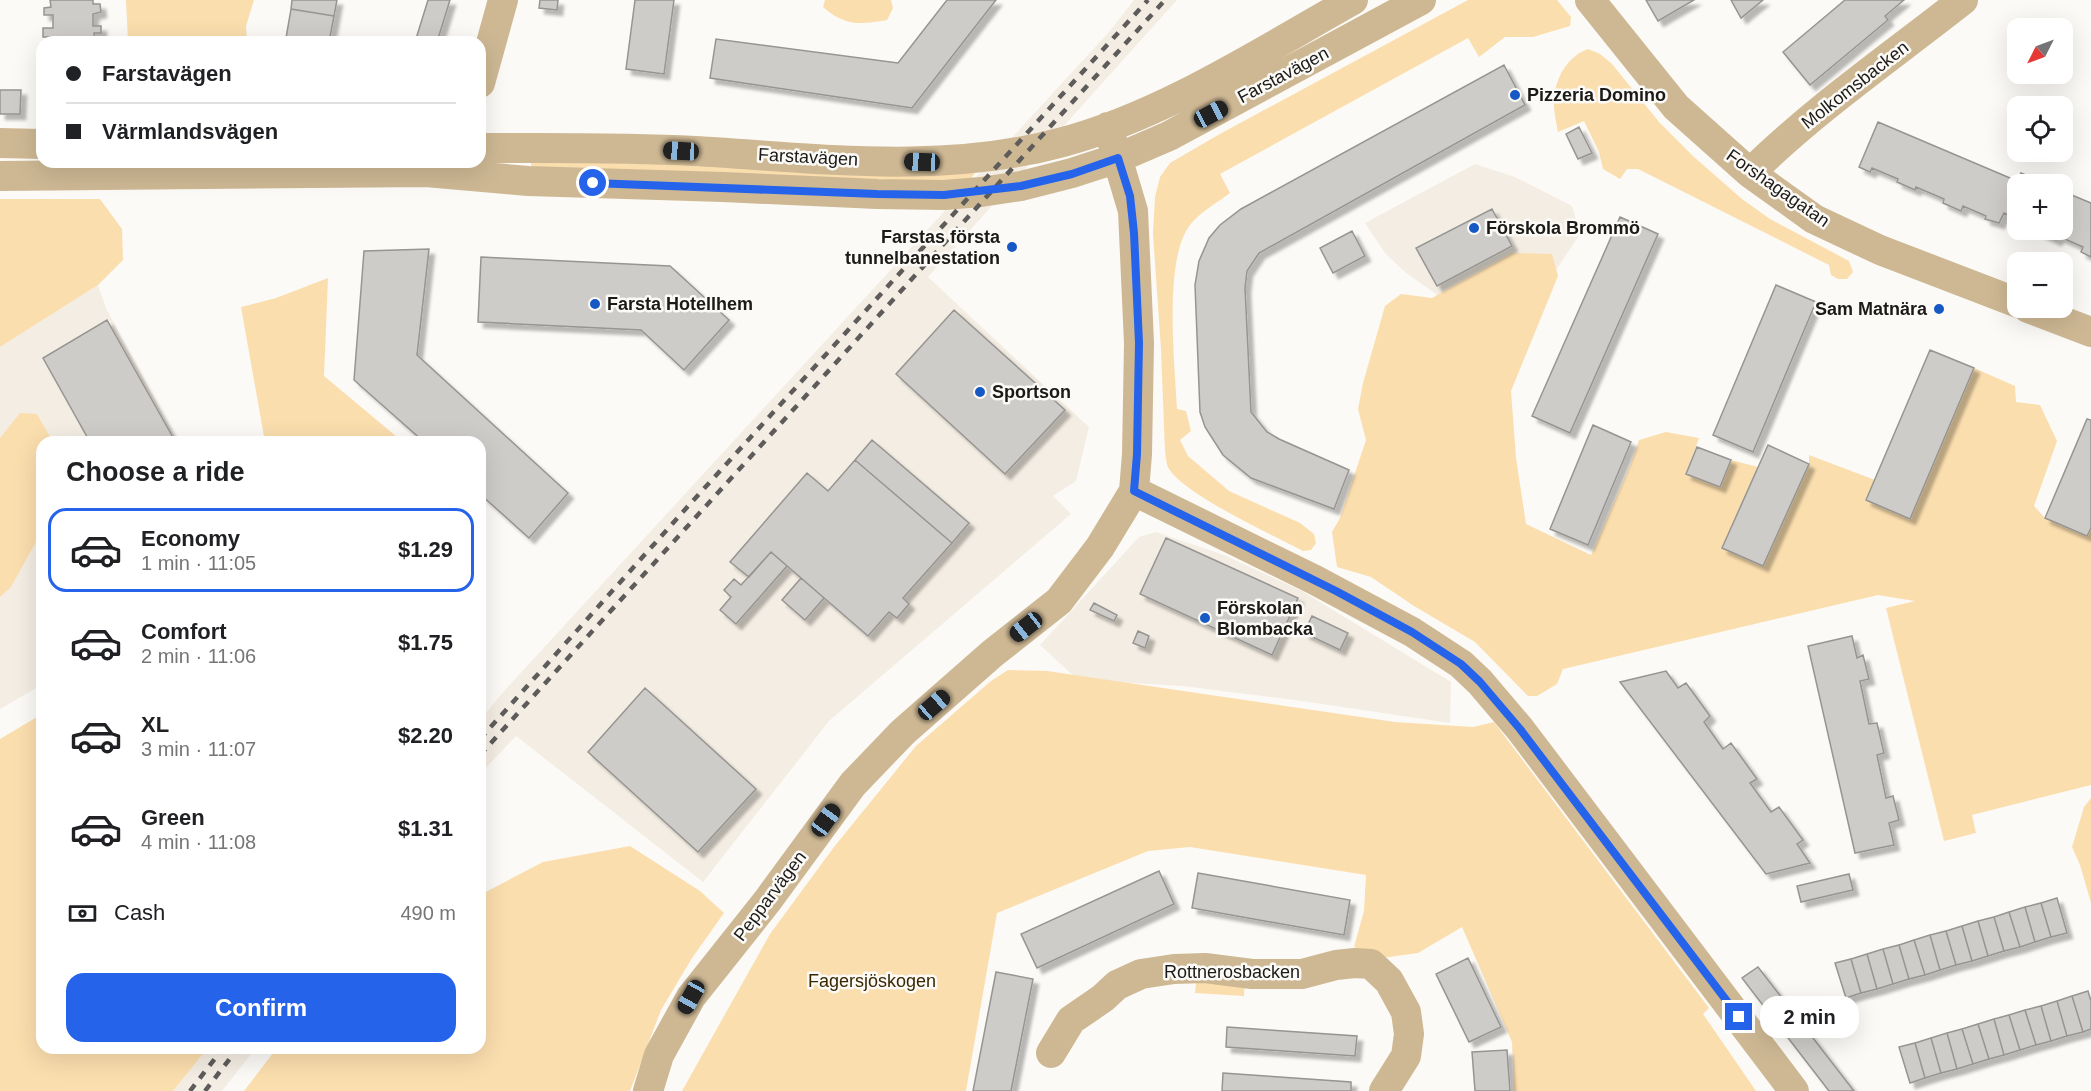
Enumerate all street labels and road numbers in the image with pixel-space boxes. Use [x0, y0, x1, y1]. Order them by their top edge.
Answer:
street label: Molkomsbacken [1798, 37, 1912, 133]
street label: Farstavägen [1234, 43, 1332, 107]
street label: Farstavägen [758, 144, 858, 170]
street label: Forshagagatan [1723, 145, 1833, 231]
street label: Pepparvägen [730, 847, 810, 945]
street label: Rottnerosbacken [1164, 962, 1300, 982]

